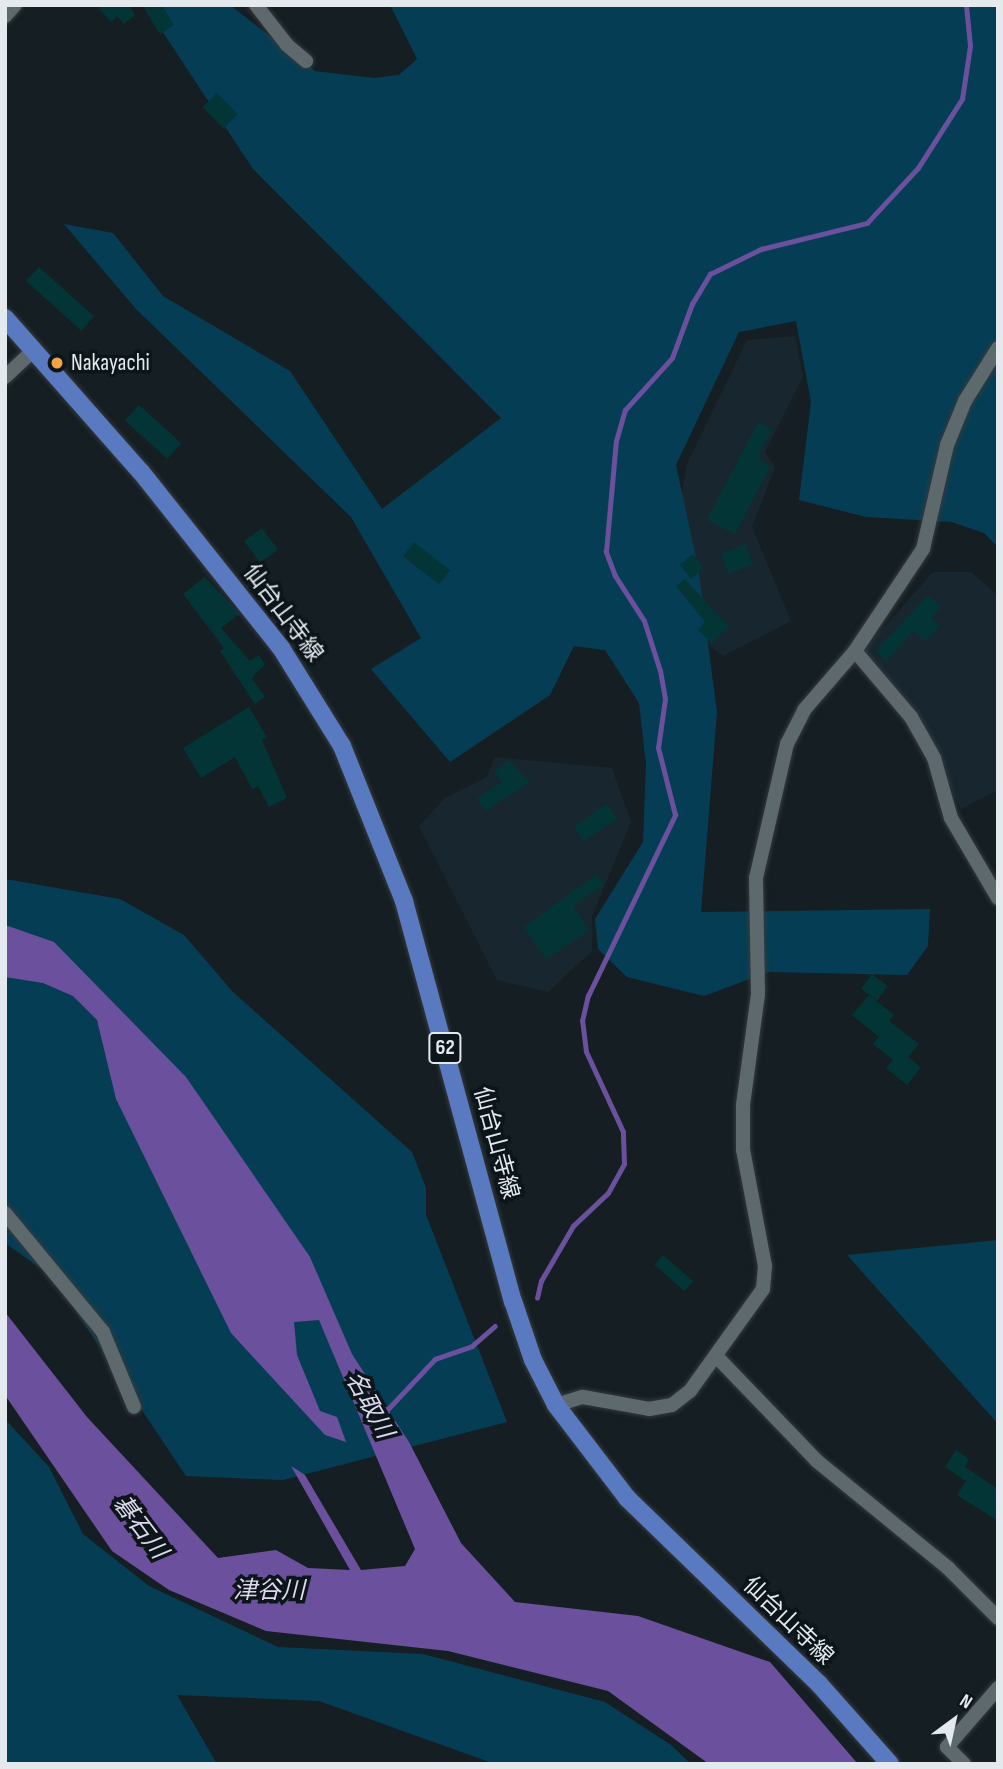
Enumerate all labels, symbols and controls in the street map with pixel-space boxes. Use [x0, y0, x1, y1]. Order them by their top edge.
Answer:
place label: Nakayachi [71, 349, 150, 377]
marker: Nakayachi [49, 355, 65, 371]
street label: 仙台山寺線 [237, 559, 329, 667]
road number: 62 [428, 1030, 462, 1066]
street label: 仙台山寺線 [468, 1084, 524, 1202]
water label: 名取川 [339, 1367, 399, 1443]
water label: 碁石川 [107, 1490, 173, 1564]
street label: 仙台山寺線 [737, 1571, 839, 1671]
water label: 津谷川 [233, 1577, 305, 1605]
north arrow [919, 1685, 989, 1755]
text: N [955, 1690, 976, 1714]

